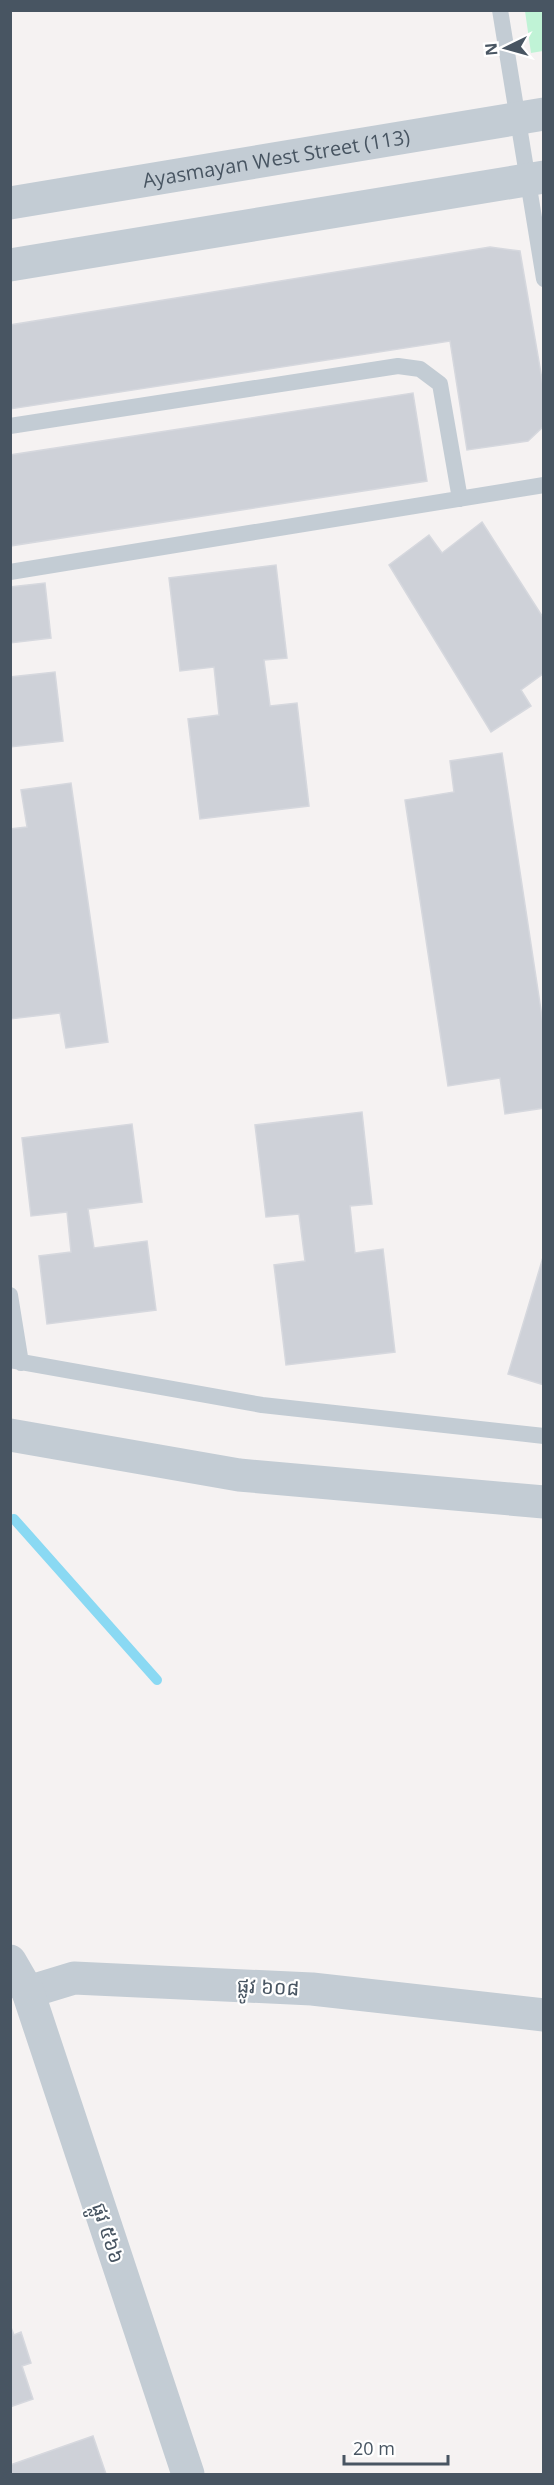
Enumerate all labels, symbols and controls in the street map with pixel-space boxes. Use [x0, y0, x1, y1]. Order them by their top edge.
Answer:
north arrow [476, 18, 536, 78]
text: N [480, 42, 503, 57]
street label: Ayasmayan West Street (113) [141, 123, 412, 194]
street label: ផ្លូវ ៦០៨ [236, 1971, 300, 2008]
street label: ផ្លូវ ៥៦៦ [80, 2199, 131, 2269]
scale bar [344, 2428, 448, 2466]
text: 20 m [353, 2436, 395, 2460]

